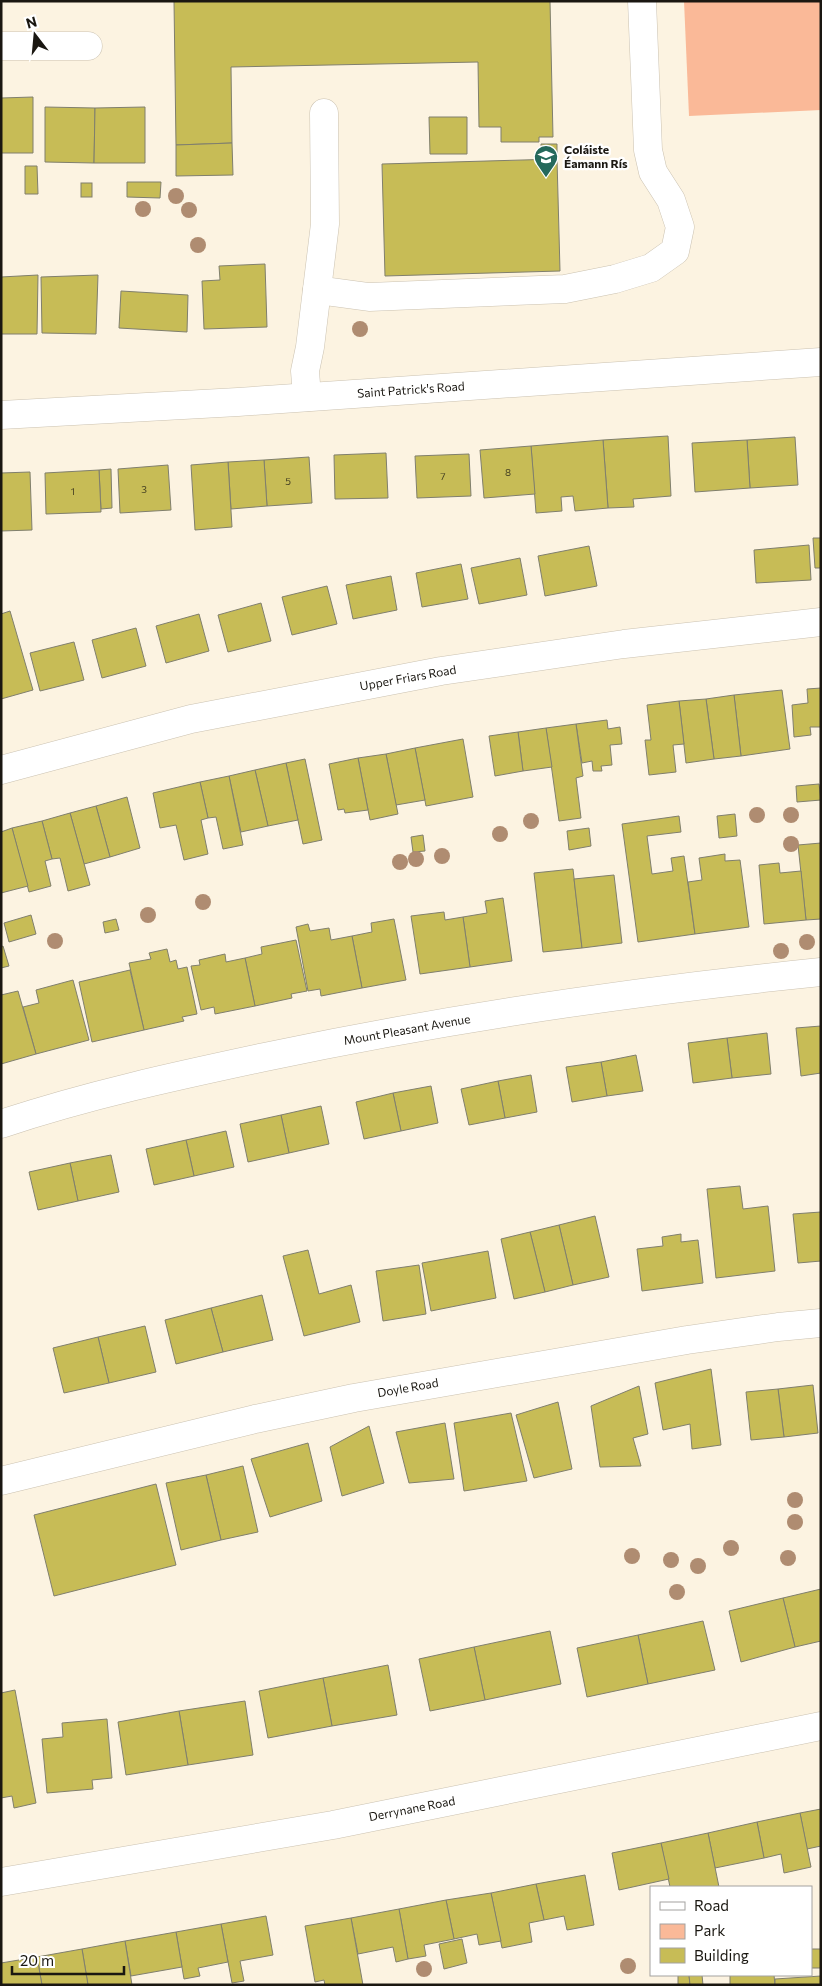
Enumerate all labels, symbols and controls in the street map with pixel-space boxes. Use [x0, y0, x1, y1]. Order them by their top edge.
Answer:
north arrow [10, 10, 60, 60]
text: N [24, 12, 39, 32]
place label: Coláiste Éamann Rís [564, 142, 628, 170]
school or university icon: Coláiste Éamann Rís [533, 144, 559, 178]
street label: Saint Patrick's Road [357, 378, 465, 400]
house number: 8 [505, 466, 511, 478]
house number: 7 [440, 470, 446, 482]
house number: 5 [285, 475, 291, 487]
house number: 3 [141, 483, 147, 495]
house number: 1 [71, 485, 75, 497]
street label: Upper Friars Road [359, 662, 457, 692]
street label: Mount Pleasant Avenue [342, 1011, 471, 1047]
street label: Doyle Road [376, 1375, 439, 1399]
street label: Derrynane Road [367, 1793, 456, 1823]
legend [650, 1886, 812, 1976]
text: Road [694, 1896, 729, 1914]
text: Park [694, 1921, 725, 1939]
scale bar [12, 1944, 125, 1976]
text: Building [694, 1946, 749, 1964]
text: 20 m [20, 1951, 54, 1969]

